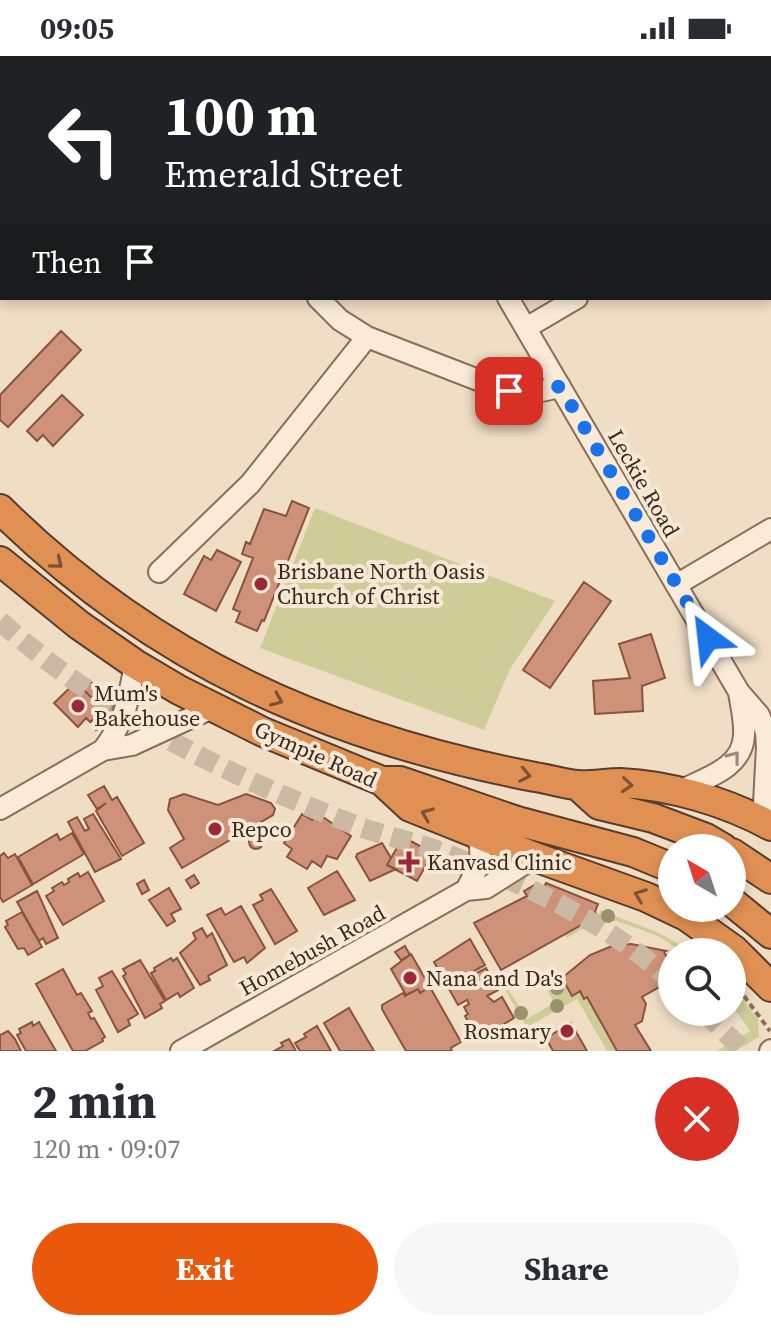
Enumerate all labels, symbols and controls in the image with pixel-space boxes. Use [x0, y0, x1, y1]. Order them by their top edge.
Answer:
text: 09:05 [40, 8, 114, 49]
text: 100 m [164, 77, 318, 154]
icon: left [32, 88, 136, 192]
text: Emerald Street [164, 150, 402, 199]
icon: arrive [118, 240, 162, 284]
text: Then [32, 242, 102, 283]
pin [475, 357, 543, 425]
icon: arrive [487, 369, 531, 413]
street label: Leckie Road [601, 424, 687, 543]
one-way arrow [47, 553, 62, 568]
place label: Brisbane North Oasis Church of Christ [277, 556, 485, 611]
marker: Brisbane North Oasis Church of Christ [252, 575, 270, 593]
position arrow [666, 596, 750, 680]
place label: Mum's Bakehouse [94, 678, 200, 733]
one-way arrow [269, 690, 283, 706]
marker: Mum's Bakehouse [69, 697, 87, 715]
street label: Gympie Road [250, 714, 383, 795]
one-way arrow [724, 752, 738, 767]
one-way arrow [518, 766, 531, 783]
one-way arrow [621, 776, 634, 793]
one-way arrow [421, 807, 435, 824]
place label: Repco [231, 814, 292, 844]
marker: Repco [206, 820, 224, 838]
north arrow [658, 834, 746, 922]
map controls [658, 834, 746, 1026]
place label: Kanvasd Clinic [427, 847, 572, 877]
marker: Kanvasd Clinic [398, 851, 420, 873]
one-way arrow [634, 888, 648, 905]
street label: Homebush Road [234, 897, 391, 1003]
button: search [658, 938, 746, 1026]
place label: Nana and Da's [426, 963, 563, 993]
marker: Nana and Da's [401, 969, 419, 987]
place label: Rosmary [464, 1016, 552, 1046]
marker: Rosmary [558, 1022, 576, 1040]
text: 2 min [32, 1068, 157, 1134]
button: close [655, 1077, 739, 1161]
text: 120 m · 09:07 [32, 1131, 180, 1167]
button: Exit [32, 1223, 378, 1315]
button: Share [394, 1223, 739, 1315]

